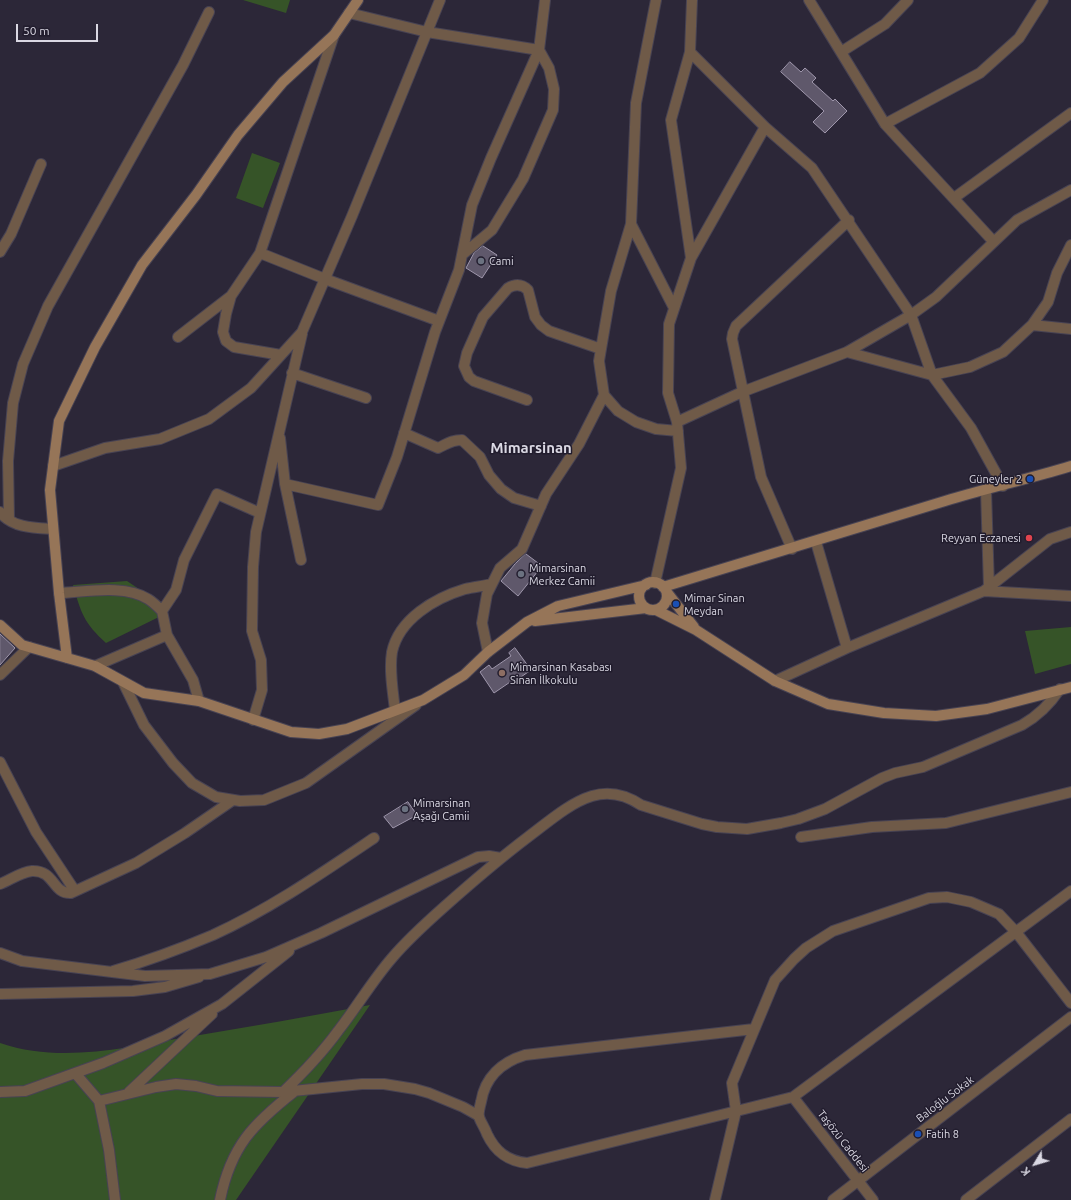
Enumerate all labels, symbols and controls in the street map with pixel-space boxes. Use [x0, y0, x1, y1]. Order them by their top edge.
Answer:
scale bar [18, 16, 100, 42]
text: 50 m [23, 24, 50, 37]
place label: Cami [489, 254, 514, 268]
marker: Cami [476, 256, 486, 266]
district label: Mimarsinan [490, 439, 572, 457]
place label: Güneyler 2 [969, 472, 1022, 486]
marker: Güneyler 2 [1025, 474, 1035, 484]
place label: Reyyan Eczanesi [941, 531, 1021, 545]
marker: Reyyan Eczanesi [1024, 533, 1034, 543]
place label: Mimarsinan Merkez Camii [529, 561, 595, 587]
marker: Mimarsinan Merkez Camii [516, 569, 526, 579]
place label: Mimar Sinan Meydan [684, 591, 745, 617]
marker: Mimar Sinan Meydan [671, 599, 681, 609]
place label: Mimarsinan Kasabası Sinan İlkokulu [510, 660, 612, 686]
marker: Mimarsinan Kasabası Sinan İlkokulu [497, 668, 507, 678]
place label: Mimarsinan Aşağı Camii [413, 796, 470, 822]
marker: Mimarsinan Aşağı Camii [400, 804, 410, 814]
street label: Baloğlu Sokak [914, 1073, 976, 1125]
street label: Taşözü Caddesi [815, 1107, 871, 1175]
place label: Fatih 8 [926, 1127, 959, 1141]
marker: Fatih 8 [913, 1129, 923, 1139]
north arrow [1015, 1144, 1055, 1184]
text: K [1019, 1165, 1033, 1178]

